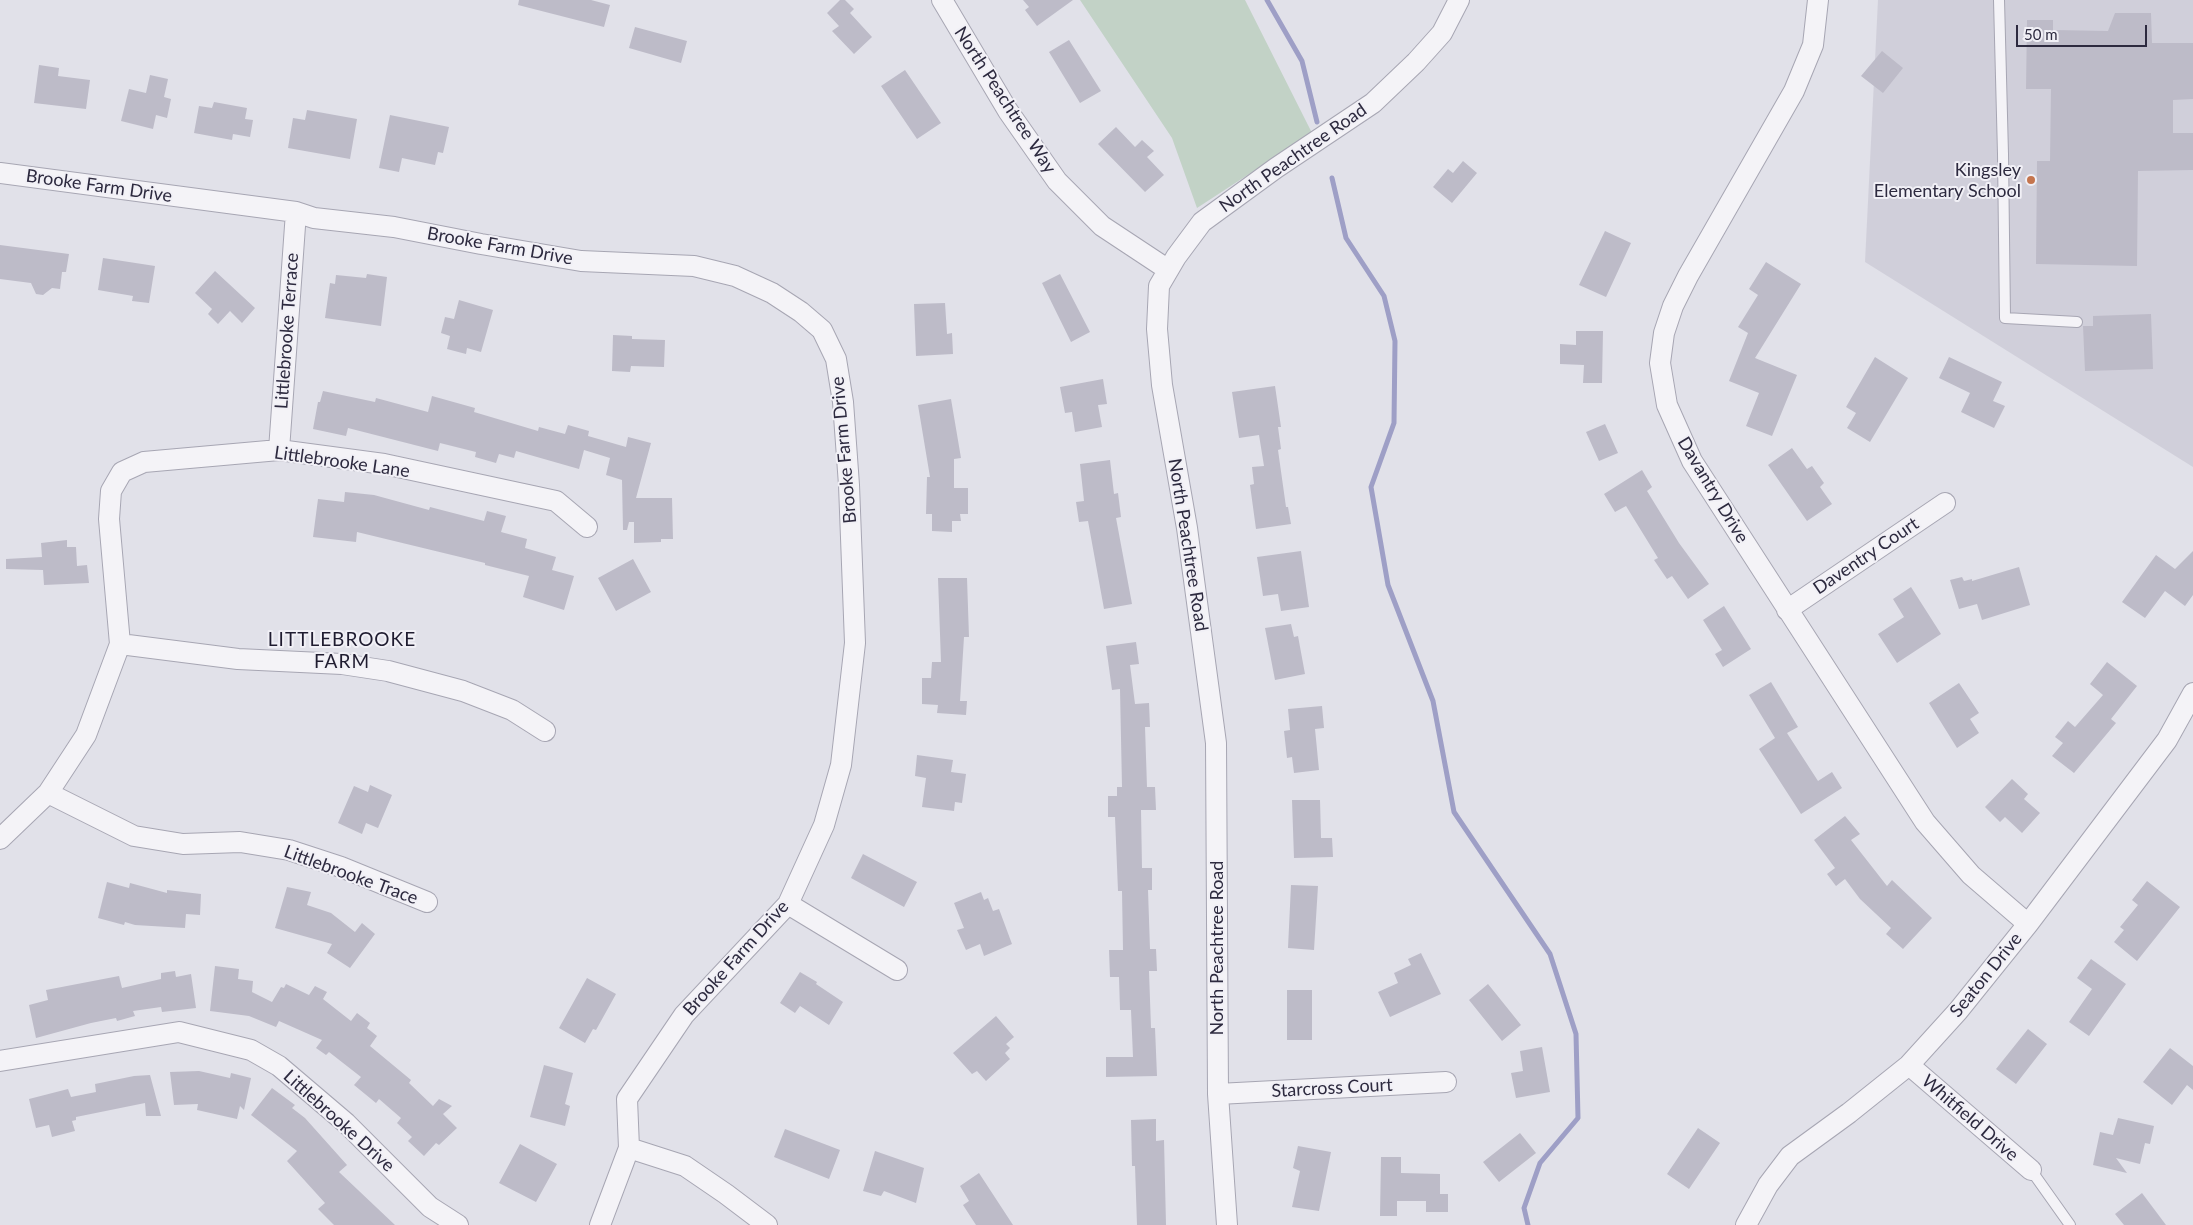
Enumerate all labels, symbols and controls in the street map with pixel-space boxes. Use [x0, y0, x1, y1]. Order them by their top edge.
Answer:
scale bar [2018, 15, 2149, 47]
street label: North Peachtree Way [950, 23, 1060, 177]
text: 50 m [2024, 25, 2058, 43]
street label: North Peachtree Road [1215, 99, 1371, 217]
place label: Kingsley Elementary School [1874, 159, 2021, 202]
street label: Brooke Farm Drive [24, 165, 174, 207]
marker: Kingsley Elementary School [2025, 174, 2037, 186]
street label: Brooke Farm Drive [425, 223, 575, 269]
street label: Littlebrooke Terrace [271, 252, 303, 410]
street label: Brooke Farm Drive [827, 376, 861, 524]
street label: Davantry Drive [1673, 433, 1753, 547]
street label: Littlebrooke Lane [273, 442, 411, 482]
street label: North Peachtree Road [1164, 457, 1212, 633]
street label: Daventry Court [1809, 513, 1923, 599]
district label: LITTLEBROOKE FARM [266, 629, 418, 673]
street label: Littlebrooke Trace [281, 841, 421, 909]
street label: North Peachtree Road [1206, 861, 1228, 1035]
street label: Brooke Farm Drive [679, 896, 793, 1020]
street label: Seaton Drive [1945, 928, 2027, 1022]
street label: Littlebrooke Drive [279, 1065, 399, 1177]
street label: Whitfield Drive [1917, 1070, 2023, 1166]
street label: Starcross Court [1271, 1074, 1393, 1102]

